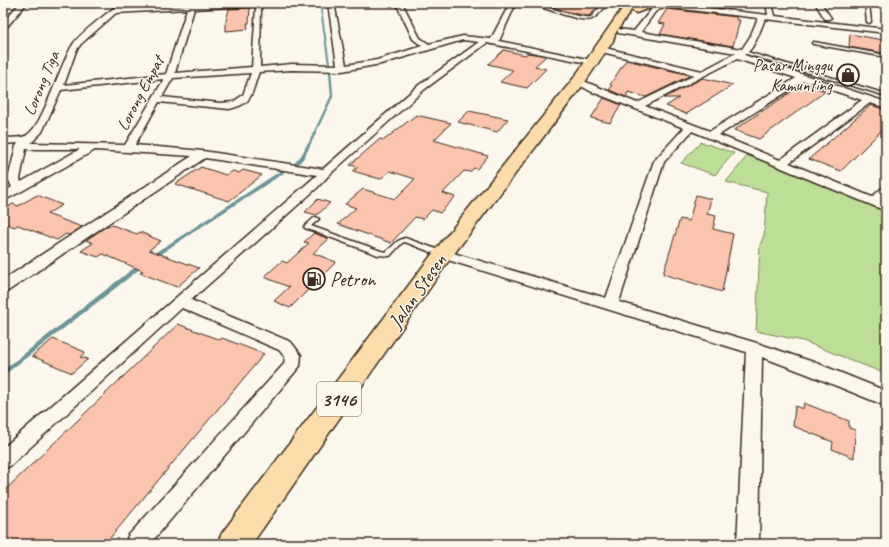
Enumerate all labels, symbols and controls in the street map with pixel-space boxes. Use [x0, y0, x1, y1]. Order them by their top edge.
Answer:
street label: Lorong Tiga [19, 47, 65, 118]
street label: Lorong Empat [112, 50, 170, 134]
place label: Pasar Minggu Kamunting [753, 55, 834, 96]
shop icon: Pasar Minggu Kamunting [835, 62, 861, 88]
street label: Jalan Stesen [382, 248, 453, 334]
fuel station icon: Petron [301, 266, 327, 292]
place label: Petron [330, 267, 376, 292]
road number: 3146 [317, 382, 361, 416]

